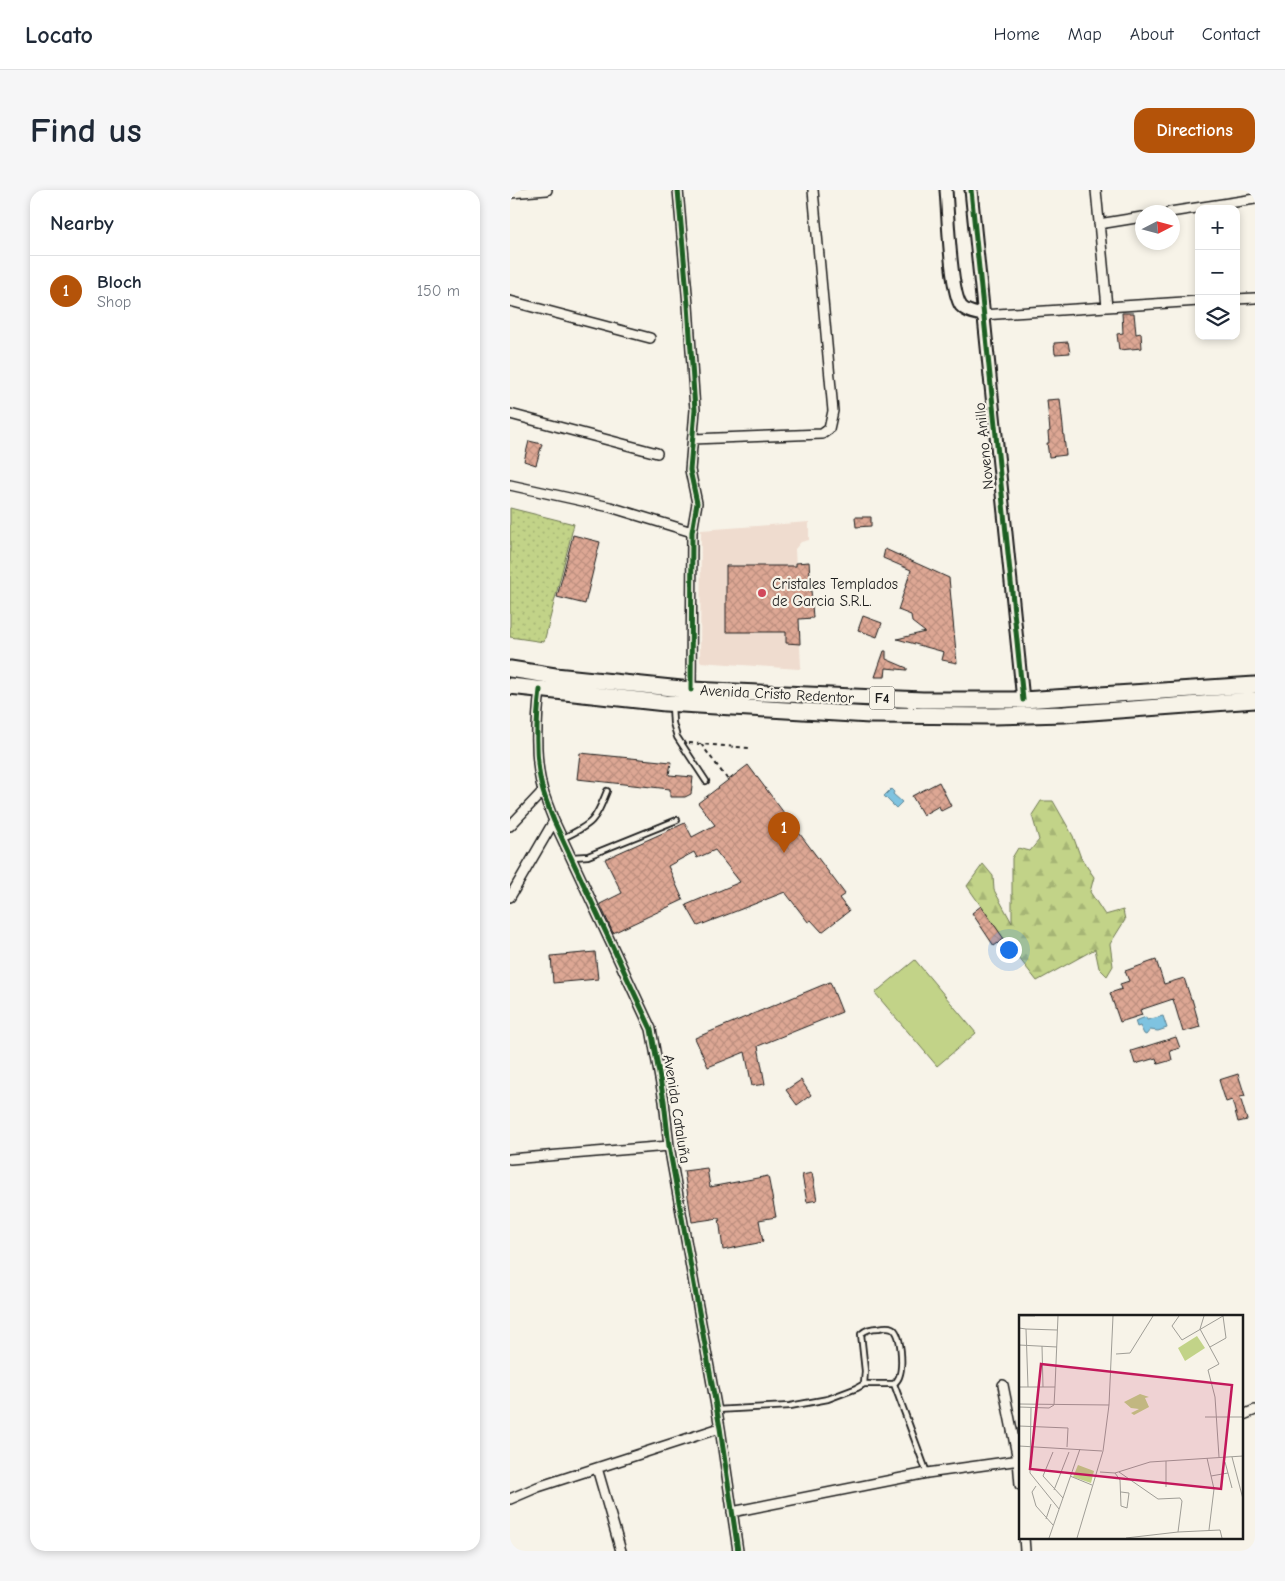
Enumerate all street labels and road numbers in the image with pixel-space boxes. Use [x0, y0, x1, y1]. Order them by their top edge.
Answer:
street label: Noveno Anillo [970, 402, 998, 490]
street label: Avenida Cristo Redentor [700, 681, 854, 707]
road number: F4 [870, 686, 894, 710]
street label: Avenida Cataluña [659, 1053, 695, 1165]

